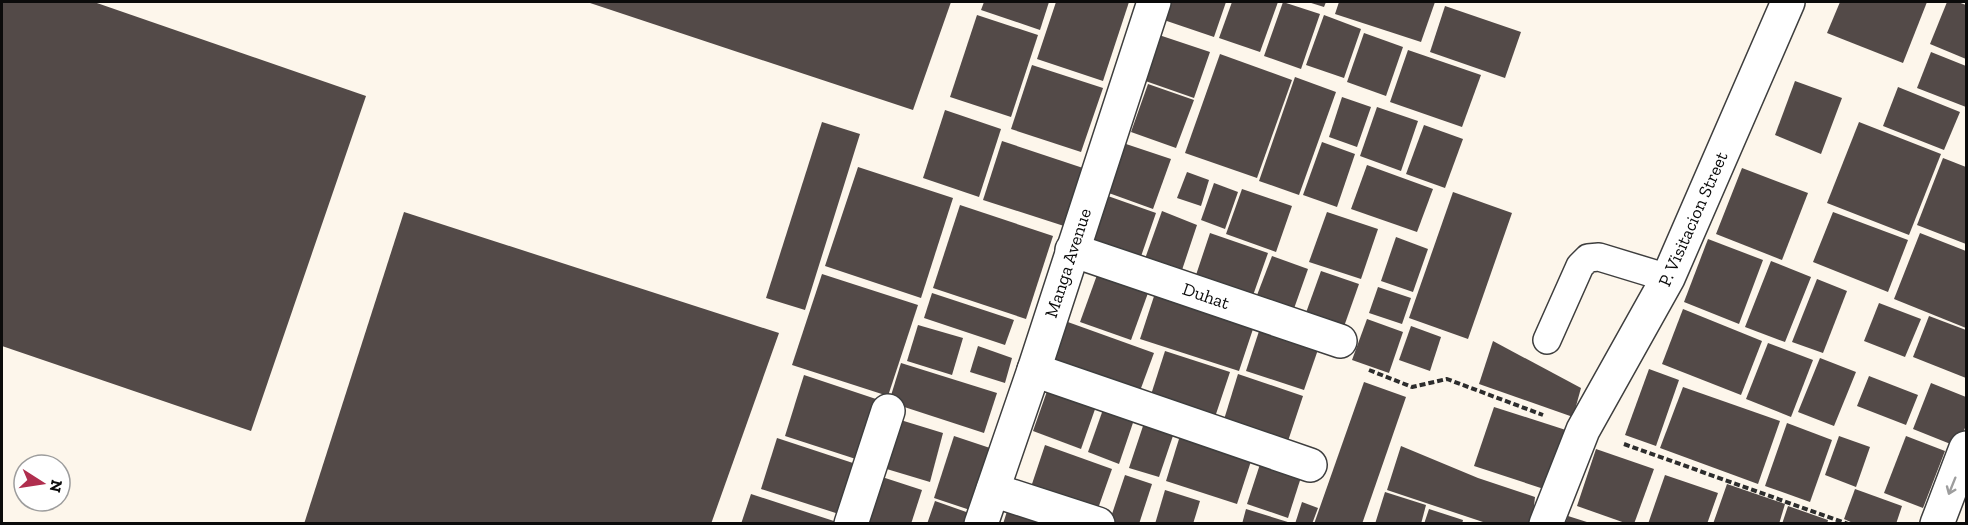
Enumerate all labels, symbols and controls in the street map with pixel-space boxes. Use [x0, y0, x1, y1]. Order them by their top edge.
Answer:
street label: P. Visitacion Street [1653, 148, 1733, 290]
street label: Manga Avenue [1040, 205, 1096, 321]
street label: Duhat [1180, 278, 1233, 314]
north arrow [12, 453, 72, 513]
one-way arrow [1945, 476, 1956, 495]
text: N [46, 478, 67, 494]

